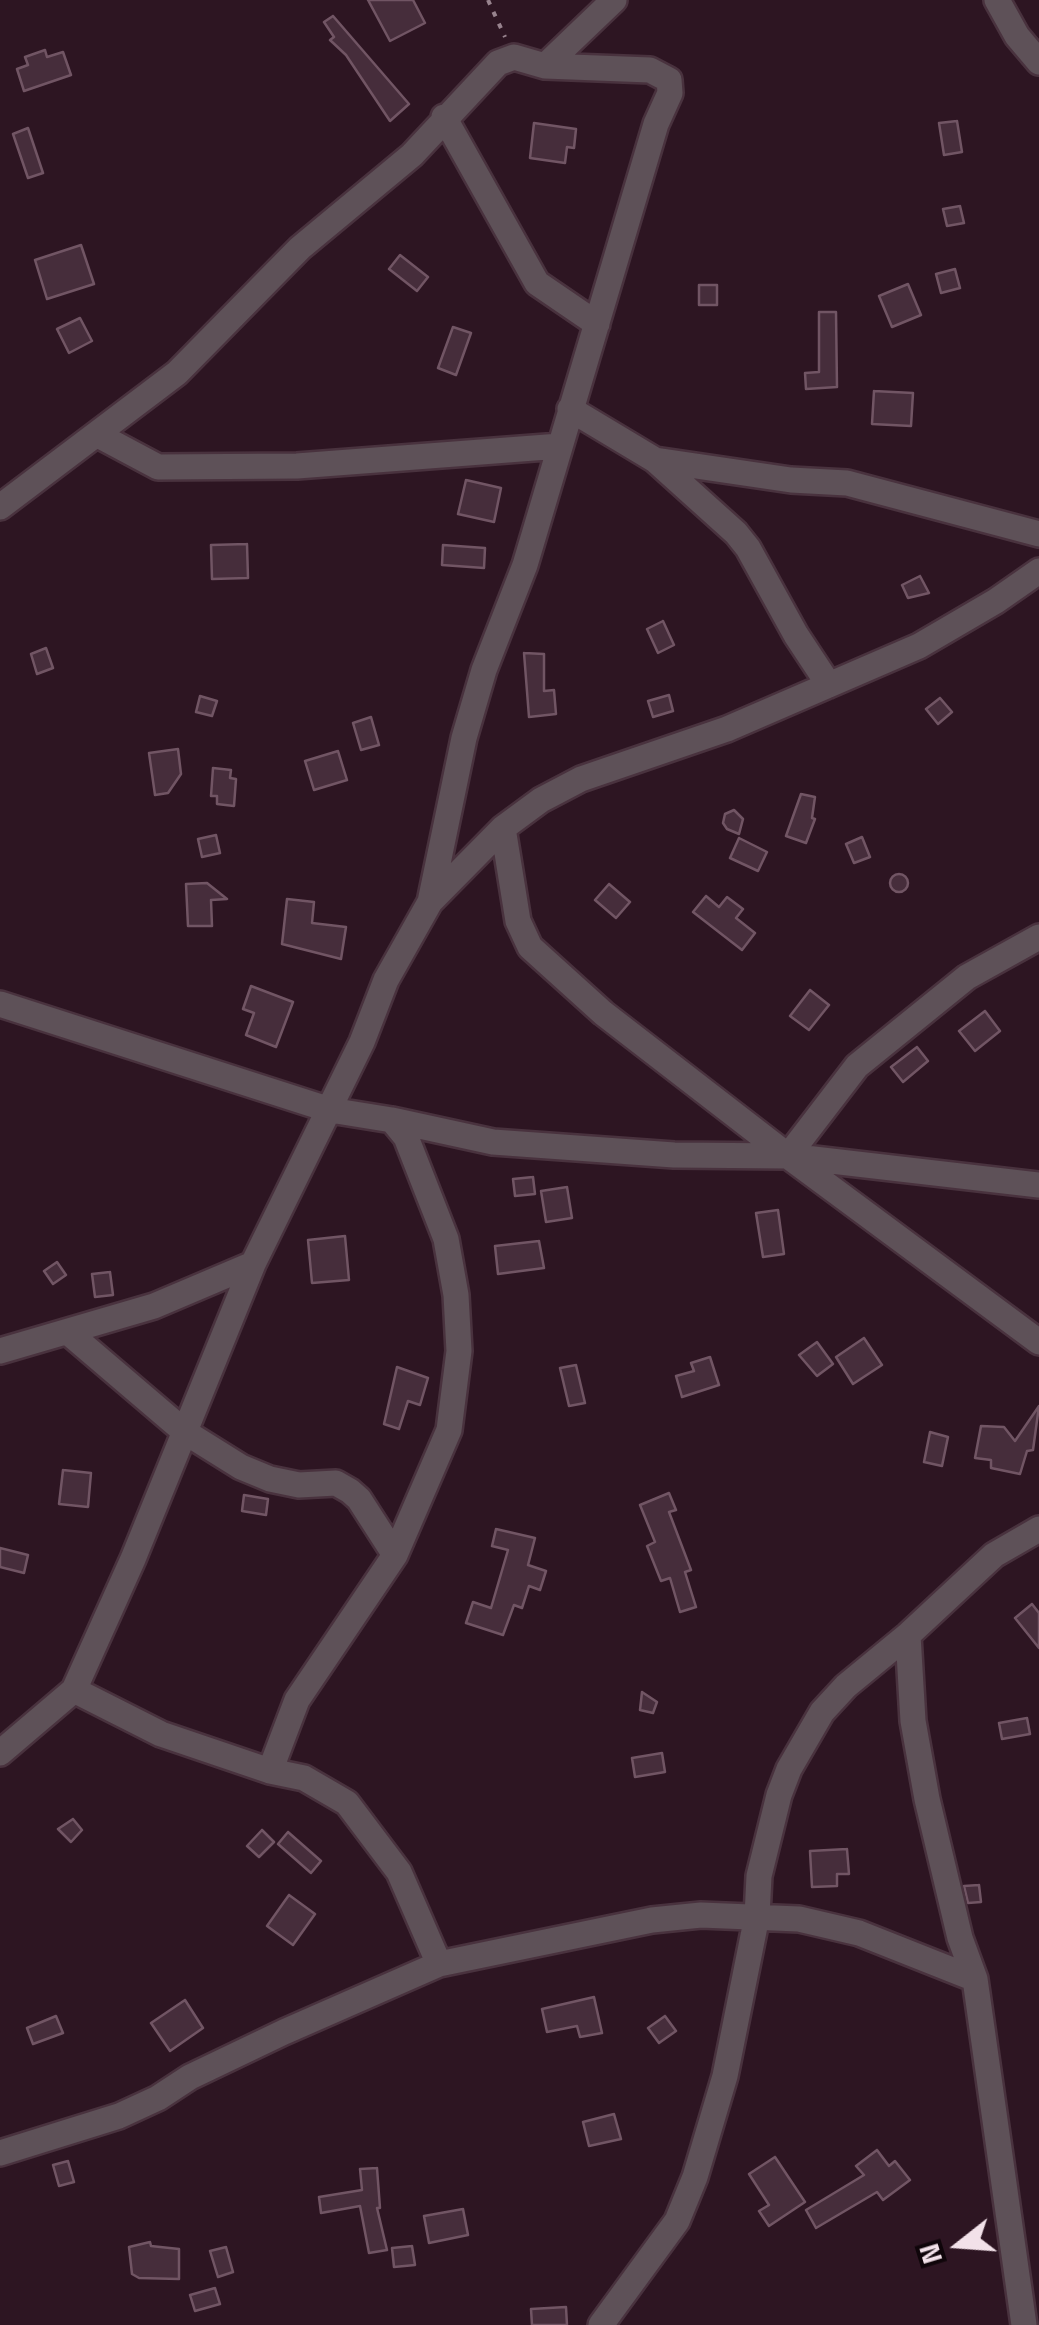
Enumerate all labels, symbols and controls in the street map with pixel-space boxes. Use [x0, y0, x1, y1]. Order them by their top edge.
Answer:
north arrow [909, 2195, 1009, 2295]
text: N [906, 2238, 953, 2269]

